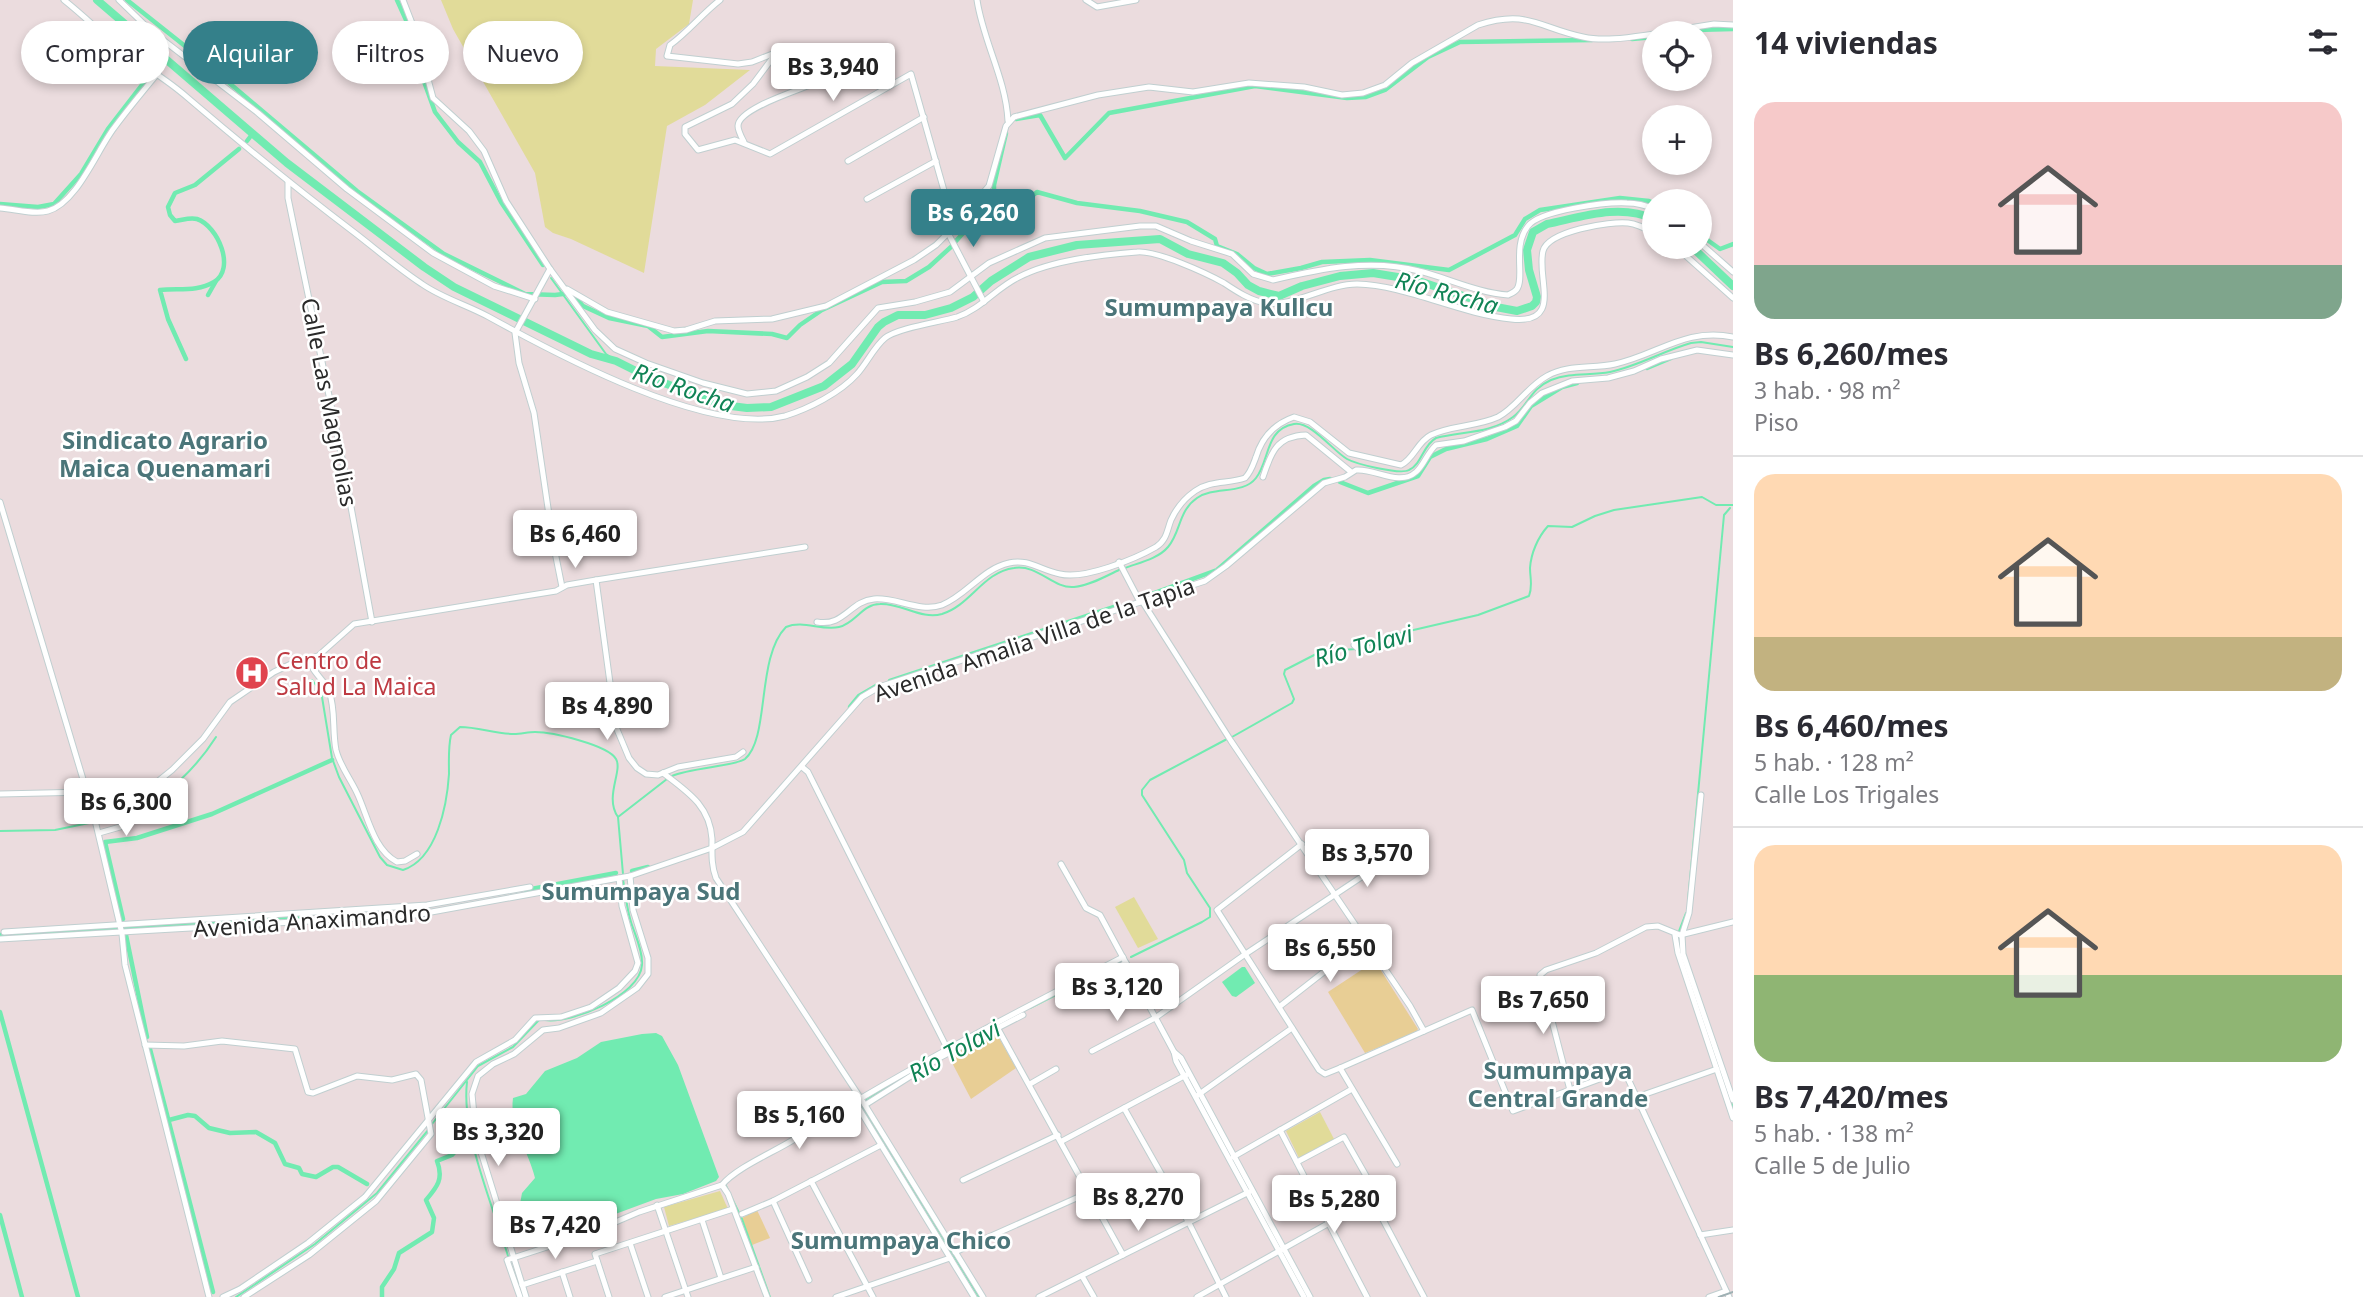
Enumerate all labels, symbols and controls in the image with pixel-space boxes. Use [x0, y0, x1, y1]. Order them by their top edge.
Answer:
chip: Comprar [21, 21, 169, 84]
chip: Alquilar [183, 21, 318, 84]
chip: Filtros [332, 21, 449, 84]
chip: Nuevo [463, 21, 583, 84]
map controls [1642, 21, 1712, 259]
button: locate [1642, 21, 1712, 91]
text: 14 viviendas [1754, 22, 1938, 63]
icon: filters [2304, 23, 2342, 61]
pin: Bs 3,940 [761, 43, 905, 103]
text: Bs 3,940 [787, 50, 879, 82]
button: + [1642, 105, 1712, 175]
icon: home [1985, 147, 2111, 273]
button: − [1642, 189, 1712, 259]
pin: Bs 6,260 [901, 190, 1045, 249]
text: Bs 6,260 [927, 196, 1019, 228]
water label: Río Rocha [1392, 262, 1503, 322]
district label: Sumumpaya Kullcu [1105, 290, 1333, 323]
street label: Calle Las Magnolias [294, 295, 366, 509]
text: Bs 6,260/mes [1754, 333, 1949, 374]
water label: Río Rocha [629, 354, 740, 420]
text: 3 hab. · 98 m² [1754, 374, 1901, 406]
text: Piso [1754, 406, 1799, 438]
district label: Sindicato Agrario Maica Quenamari [59, 423, 271, 484]
pin: Bs 6,460 [503, 510, 647, 570]
text: Bs 6,460 [529, 517, 621, 549]
icon: home [1985, 519, 2111, 645]
street label: Avenida Amalia Villa de la Tapia [869, 569, 1199, 709]
water label: Río Tolavi [1310, 616, 1417, 674]
place label: Centro de Salud La Maica [276, 644, 436, 702]
hospital icon: Centro de Salud La Maica [233, 654, 271, 692]
pin: Bs 4,890 [535, 682, 679, 742]
text: Bs 4,890 [561, 689, 653, 721]
text: Bs 6,460/mes [1754, 705, 1949, 746]
text: 5 hab. · 128 m² [1754, 746, 1914, 778]
pin: Bs 6,300 [54, 778, 198, 838]
text: Calle Los Trigales [1754, 778, 1939, 810]
text: Bs 6,300 [80, 785, 172, 817]
pin: Bs 3,570 [1295, 830, 1439, 889]
text: Bs 3,570 [1321, 836, 1413, 868]
district label: Sumumpaya Sud [541, 874, 741, 907]
icon: home [1985, 890, 2111, 1016]
street label: Avenida Anaximandro [192, 896, 432, 944]
pin: Bs 6,550 [1258, 925, 1402, 984]
text: Bs 6,550 [1284, 931, 1376, 963]
pin: Bs 3,120 [1045, 964, 1189, 1023]
text: Bs 3,120 [1071, 970, 1163, 1002]
pin: Bs 7,650 [1471, 976, 1615, 1036]
text: Bs 7,650 [1497, 983, 1589, 1015]
water label: Río Tolavi [902, 1011, 1007, 1089]
district label: Sumumpaya Central Grande [1468, 1053, 1648, 1114]
text: Bs 7,420/mes [1754, 1076, 1949, 1117]
pin: Bs 5,160 [727, 1092, 871, 1151]
text: Bs 5,160 [753, 1098, 845, 1130]
pin: Bs 3,320 [426, 1108, 570, 1168]
text: Bs 3,320 [452, 1115, 544, 1147]
text: 5 hab. · 138 m² [1754, 1117, 1914, 1149]
text: Calle 5 de Julio [1754, 1149, 1911, 1181]
pin: Bs 8,270 [1066, 1174, 1210, 1233]
pin: Bs 5,280 [1262, 1176, 1406, 1235]
text: Bs 8,270 [1092, 1180, 1184, 1212]
text: Bs 5,280 [1288, 1182, 1380, 1214]
pin: Bs 7,420 [483, 1202, 627, 1261]
text: Bs 7,420 [509, 1208, 601, 1240]
district label: Sumumpaya Chico [791, 1223, 1011, 1256]

